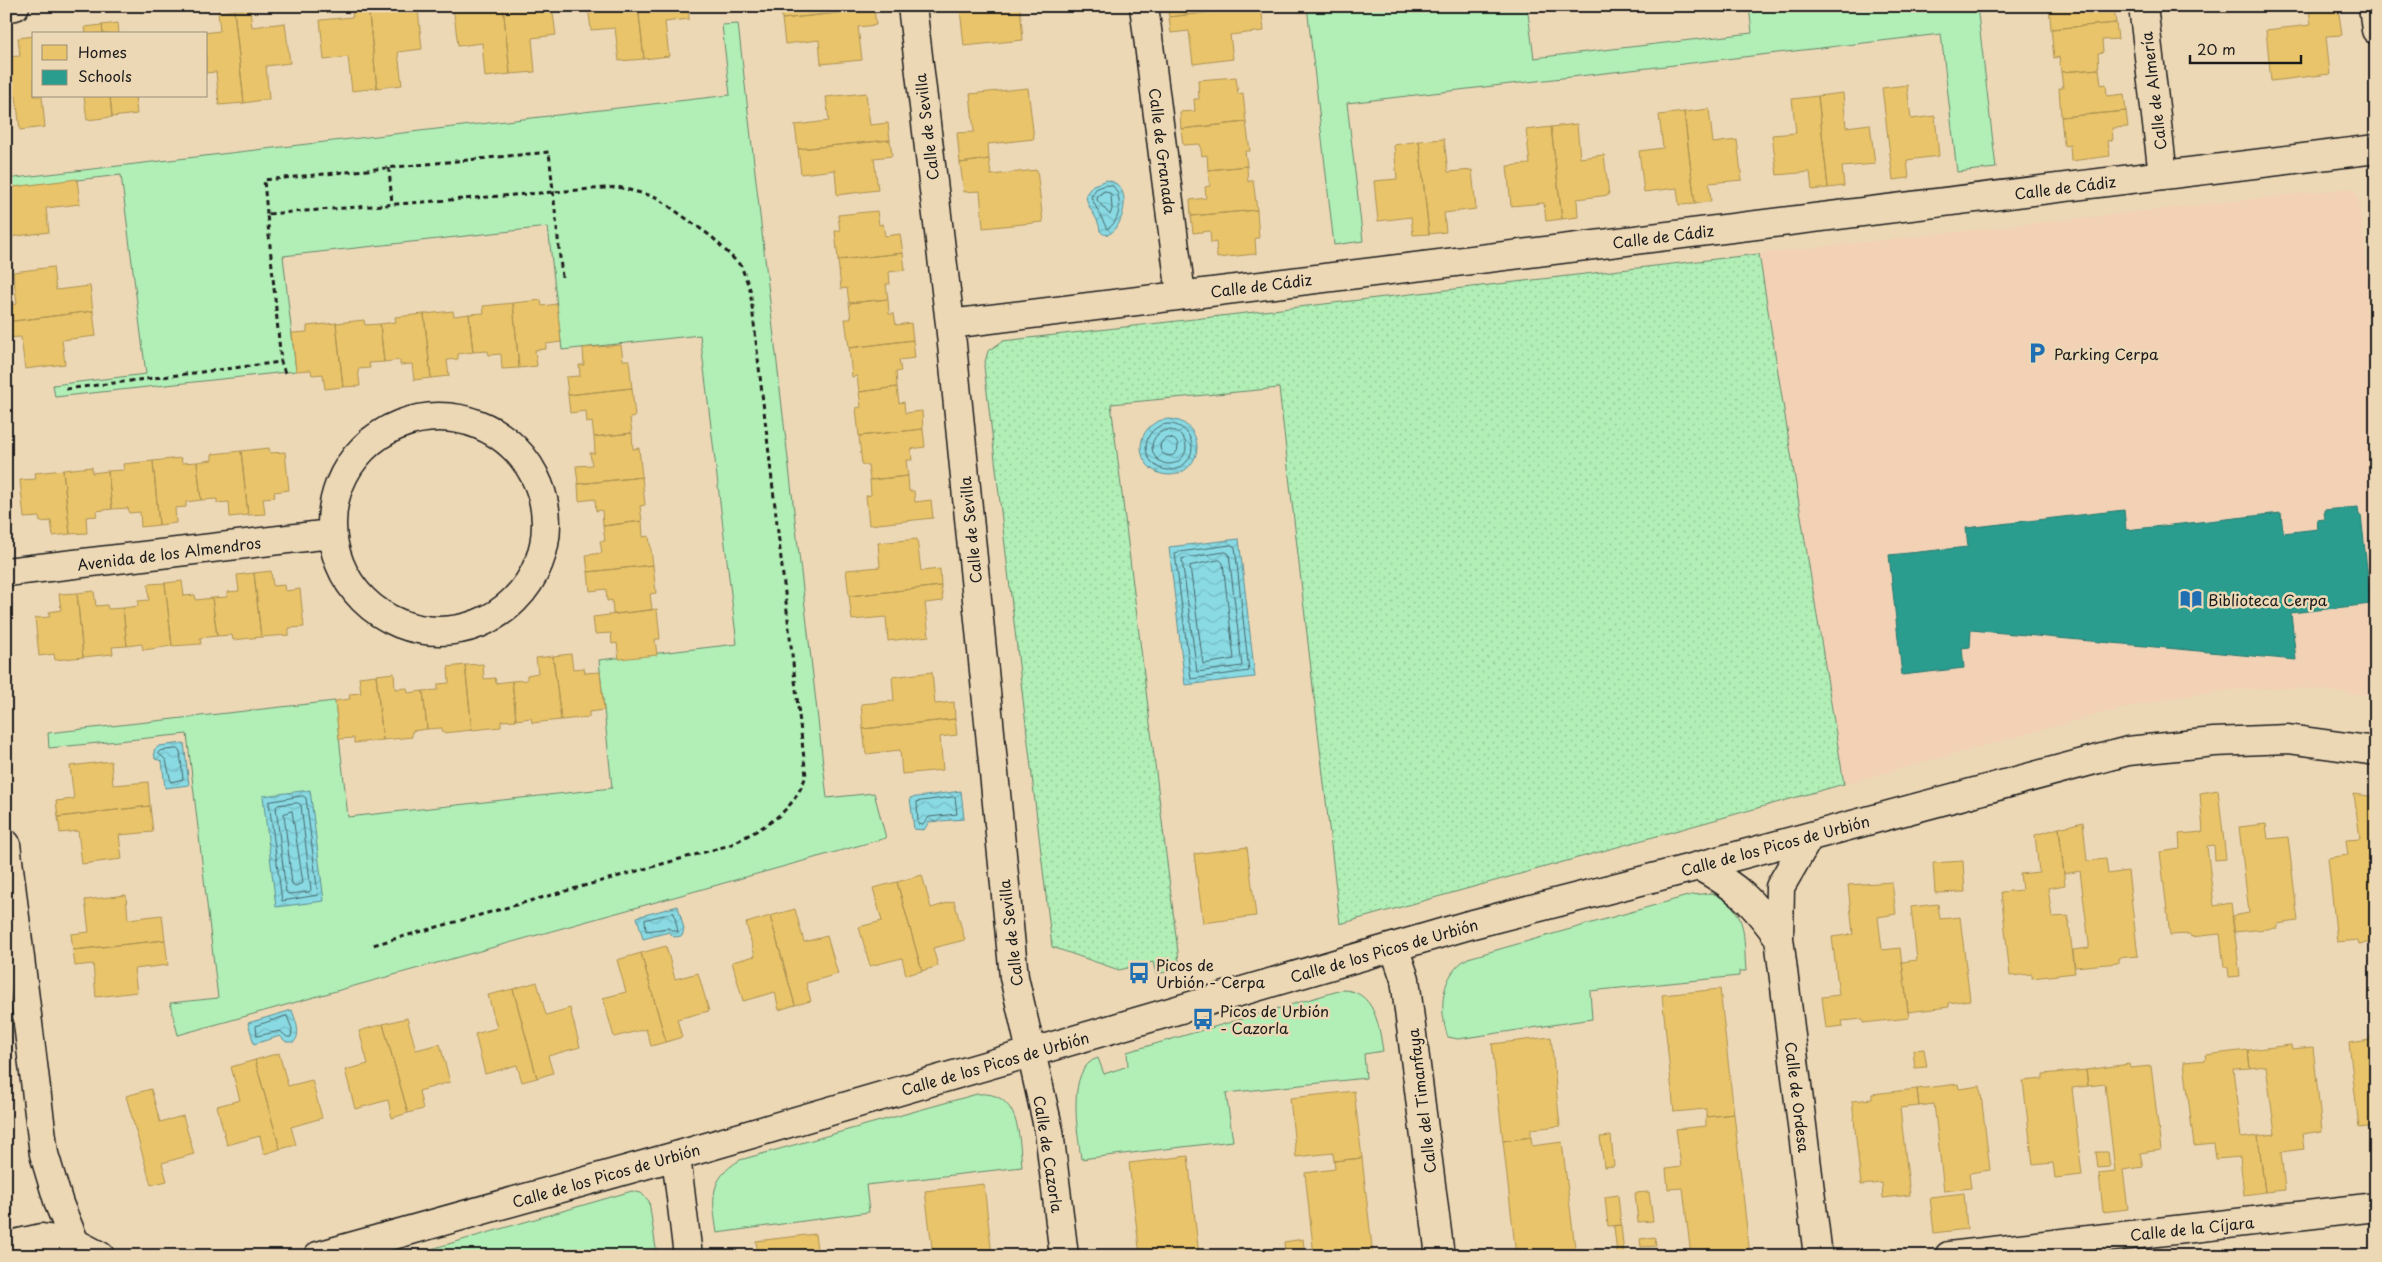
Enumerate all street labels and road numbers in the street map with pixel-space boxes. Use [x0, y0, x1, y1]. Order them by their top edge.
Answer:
street label: Calle de Almería [2134, 30, 2172, 152]
street label: Calle de Sevilla [908, 72, 944, 182]
street label: Calle de Granada [1144, 87, 1182, 216]
street label: Calle de Cádiz [2013, 169, 2117, 205]
street label: Calle de Cádiz [1611, 218, 1715, 254]
street label: Calle de Cádiz [1209, 267, 1313, 303]
street label: Calle de Sevilla [953, 475, 987, 585]
street label: Avenida de los Almendros [76, 530, 262, 576]
street label: Calle de los Picos de Urbión [1678, 809, 1872, 881]
street label: Calle de Sevilla [992, 878, 1028, 988]
street label: Calle de los Picos de Urbión [1287, 912, 1481, 988]
street label: Calle de los Picos de Urbión [898, 1025, 1092, 1101]
street label: Calle del Timanfaya [1401, 1027, 1441, 1175]
street label: Calle de Ordesa [1780, 1040, 1816, 1154]
street label: Calle de Cazorla [1028, 1094, 1070, 1215]
street label: Calle de los Picos de Urbión [509, 1137, 703, 1213]
street label: Calle de la Cíjara [2129, 1210, 2256, 1246]

